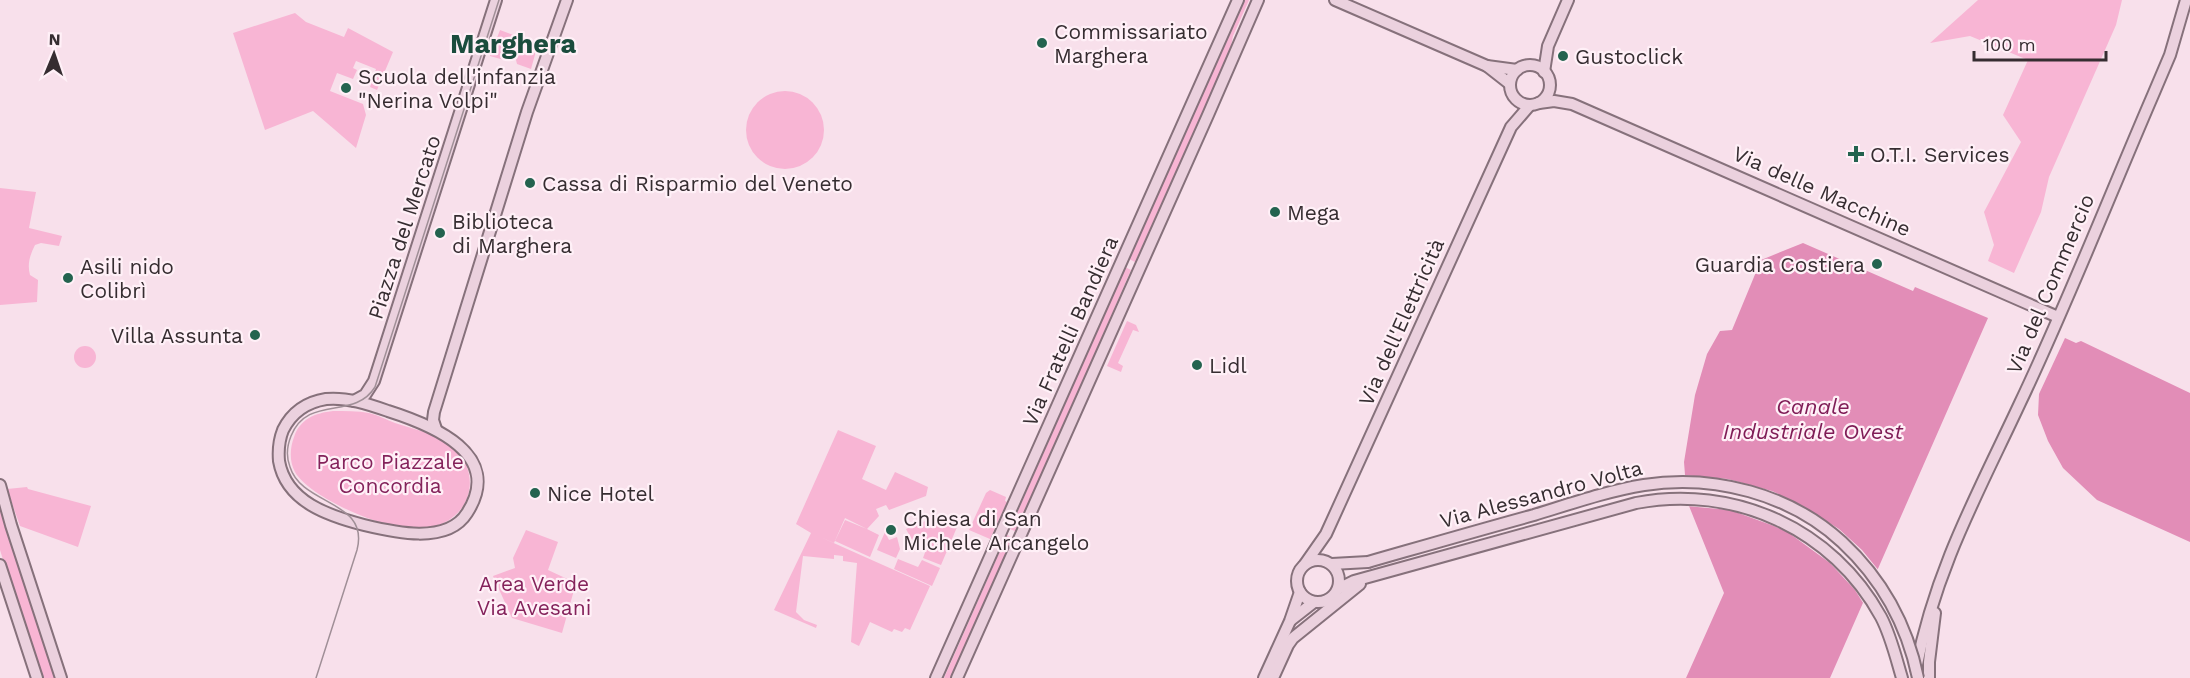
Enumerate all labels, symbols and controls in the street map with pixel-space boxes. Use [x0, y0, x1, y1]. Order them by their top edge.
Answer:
place label: Commissariato Marghera [1054, 19, 1208, 68]
north arrow [24, 24, 84, 84]
scale bar [1974, 24, 2106, 62]
district label: Marghera [450, 28, 576, 60]
text: N [48, 30, 61, 49]
text: 100 m [1983, 34, 2036, 55]
marker: Commissariato Marghera [1035, 36, 1049, 50]
place label: Gustoclick [1575, 44, 1683, 69]
marker: Gustoclick [1556, 49, 1570, 63]
place label: Scuola dell'infanzia "Nerina Volpi" [358, 64, 556, 113]
marker: Scuola dell'infanzia "Nerina Volpi" [339, 81, 353, 95]
street label: Piazza del Mercato [362, 132, 446, 322]
street label: Via delle Macchine [1729, 141, 1915, 241]
place label: O.T.I. Services [1870, 142, 2010, 167]
marker: O.T.I. Services [1847, 145, 1865, 163]
place label: Cassa di Risparmio del Veneto [542, 171, 853, 196]
marker: Cassa di Risparmio del Veneto [523, 176, 537, 190]
street label: Via del Commercio [2001, 190, 2099, 378]
place label: Mega [1287, 200, 1340, 225]
marker: Mega [1268, 205, 1282, 219]
place label: Biblioteca di Marghera [452, 209, 572, 258]
marker: Biblioteca di Marghera [433, 226, 447, 240]
street label: Via Fratelli Bandiera [1017, 232, 1123, 430]
street label: Via dell'Elettricità [1353, 234, 1449, 409]
place label: Guardia Costiera [1695, 252, 1865, 277]
place label: Asili nido Colibrì [80, 254, 174, 303]
marker: Guardia Costiera [1870, 257, 1884, 271]
marker: Asili nido Colibrì [61, 271, 75, 285]
place label: Villa Assunta [111, 323, 243, 348]
marker: Villa Assunta [248, 328, 262, 342]
place label: Lidl [1209, 353, 1247, 378]
marker: Lidl [1190, 358, 1204, 372]
water label: Canale Industriale Ovest [1723, 394, 1904, 444]
park label: Parco Piazzale Concordia [316, 449, 464, 498]
street label: Via Alessandro Volta [1437, 455, 1645, 533]
place label: Nice Hotel [547, 481, 655, 506]
marker: Nice Hotel [528, 486, 542, 500]
place label: Chiesa di San Michele Arcangelo [903, 506, 1089, 555]
marker: Chiesa di San Michele Arcangelo [884, 523, 898, 537]
park label: Area Verde Via Avesani [477, 571, 591, 620]

